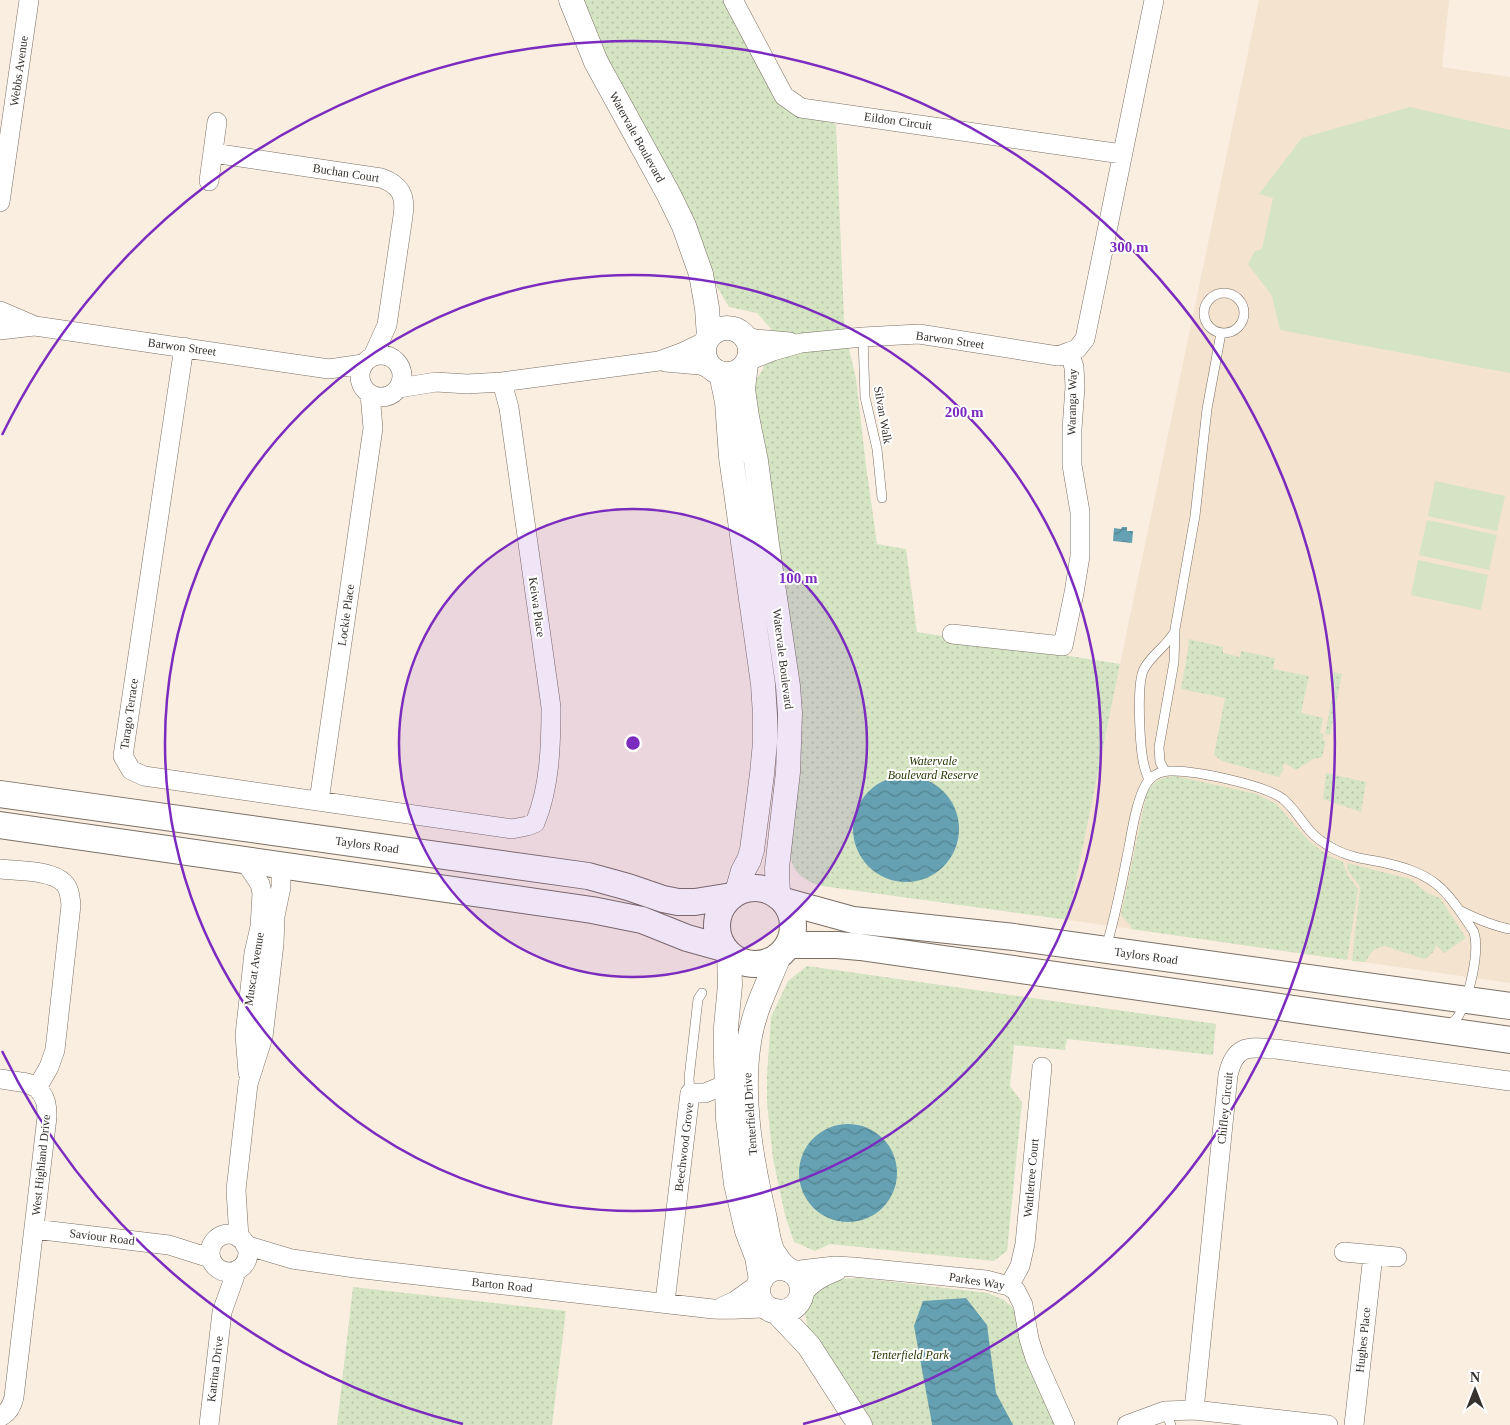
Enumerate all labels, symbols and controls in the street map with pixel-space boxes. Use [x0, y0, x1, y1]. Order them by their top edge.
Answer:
street label: Webbs Avenue [7, 35, 31, 107]
street label: Watervale Boulevard [606, 89, 668, 185]
street label: Eildon Circuit [863, 109, 933, 133]
street label: Buchan Court [312, 161, 381, 185]
text: 300 m [1110, 239, 1149, 255]
street label: Barwon Street [915, 328, 986, 352]
street label: Barwon Street [147, 335, 218, 359]
street label: Waranga Way [1064, 368, 1080, 436]
street label: Silvan Walk [871, 385, 895, 445]
text: 200 m [945, 404, 984, 420]
text: 100 m [779, 570, 818, 586]
street label: Keiwa Place [526, 576, 548, 638]
street label: Lockie Place [335, 583, 357, 647]
street label: Watervale Boulevard [770, 608, 796, 710]
street label: Tarago Terrace [117, 678, 141, 750]
centre of rings [624, 734, 642, 752]
park label: Watervale Boulevard Reserve [888, 754, 979, 782]
street label: Taylors Road [334, 834, 400, 856]
street label: Muscat Avenue [241, 931, 267, 1007]
street label: Taylors Road [1113, 945, 1179, 967]
street label: Chifley Circuit [1214, 1071, 1236, 1145]
street label: Tenterfield Drive [740, 1072, 760, 1156]
street label: Beechwood Grove [672, 1102, 696, 1192]
street label: West Highland Drive [29, 1114, 53, 1216]
street label: Wattletree Court [1021, 1137, 1041, 1218]
street label: Saviour Road [69, 1226, 135, 1248]
street label: Parkes Way [948, 1270, 1006, 1292]
street label: Barton Road [471, 1275, 533, 1295]
street label: Hughes Place [1353, 1307, 1373, 1373]
street label: Katrina Drive [204, 1335, 226, 1403]
park label: Tenterfield Park [871, 1348, 950, 1362]
north arrow [1450, 1365, 1500, 1415]
text: N [1470, 1370, 1480, 1385]

